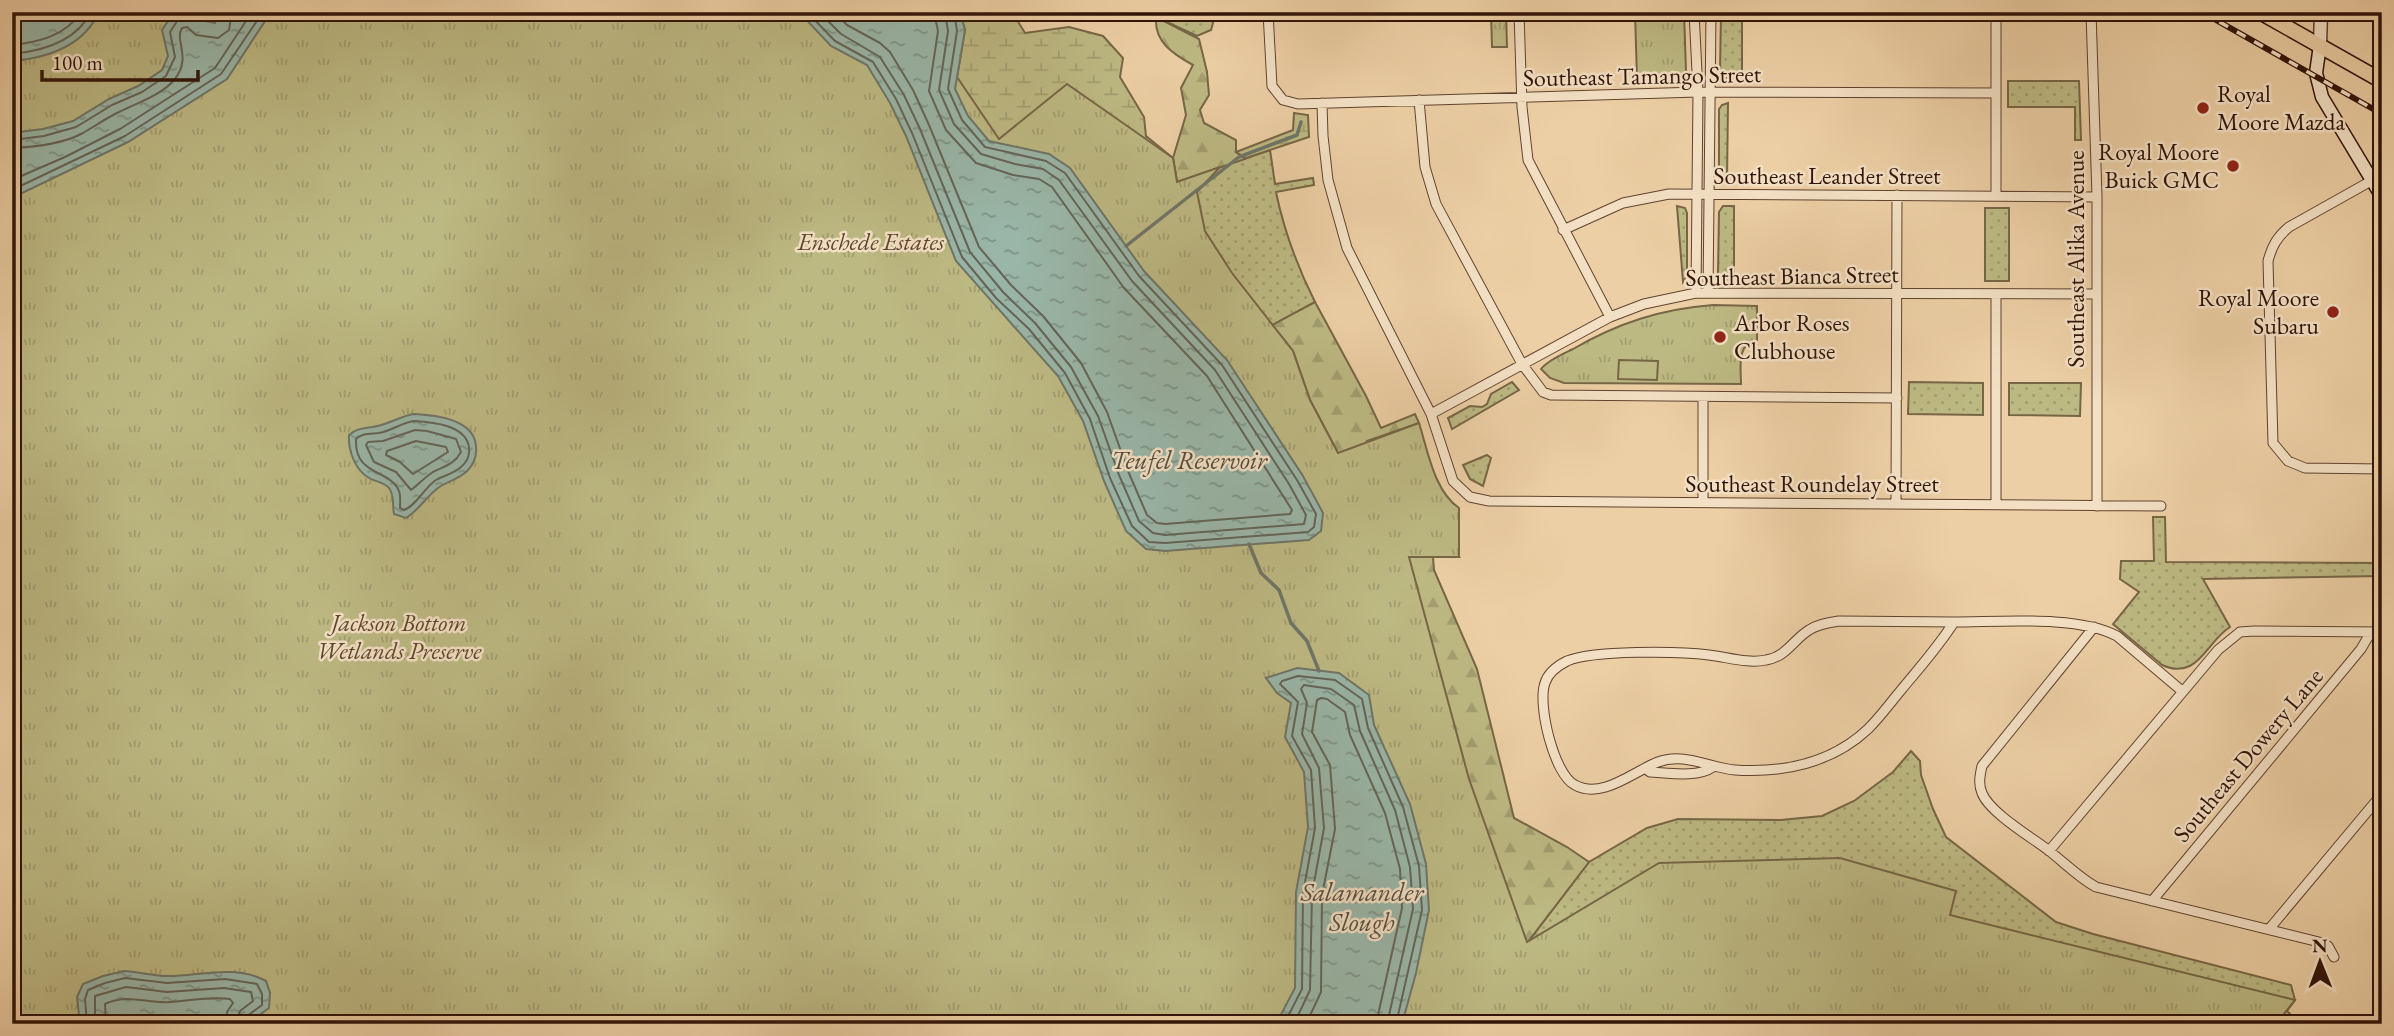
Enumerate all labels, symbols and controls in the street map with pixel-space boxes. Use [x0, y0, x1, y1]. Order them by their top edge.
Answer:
scale bar [42, 38, 198, 82]
text: 100 m [52, 49, 103, 76]
street label: Southeast Tamango Street [1522, 58, 1762, 93]
place label: Royal Moore Mazda [2217, 78, 2346, 137]
marker: Royal Moore Mazda [2195, 100, 2211, 116]
place label: Royal Moore Buick GMC [2098, 136, 2219, 195]
street label: Southeast Alika Avenue [2060, 150, 2091, 368]
marker: Royal Moore Buick GMC [2225, 158, 2241, 174]
street label: Southeast Leander Street [1713, 160, 1941, 191]
park label: Enschede Estates [797, 226, 945, 257]
street label: Southeast Bianca Street [1685, 258, 1899, 293]
place label: Royal Moore Subaru [2198, 282, 2319, 341]
marker: Royal Moore Subaru [2325, 304, 2341, 320]
place label: Arbor Roses Clubhouse [1733, 307, 1850, 366]
marker: Arbor Roses Clubhouse [1712, 329, 1728, 345]
water label: Teufel Reservoir [1111, 443, 1268, 477]
street label: Southeast Roundelay Street [1685, 468, 1939, 499]
park label: Jackson Bottom Wetlands Preserve [316, 607, 482, 666]
street label: Southeast Dowery Lane [2166, 661, 2330, 848]
water label: Salamander Slough [1300, 875, 1424, 939]
north arrow [2286, 928, 2356, 998]
text: N [2312, 933, 2328, 958]

